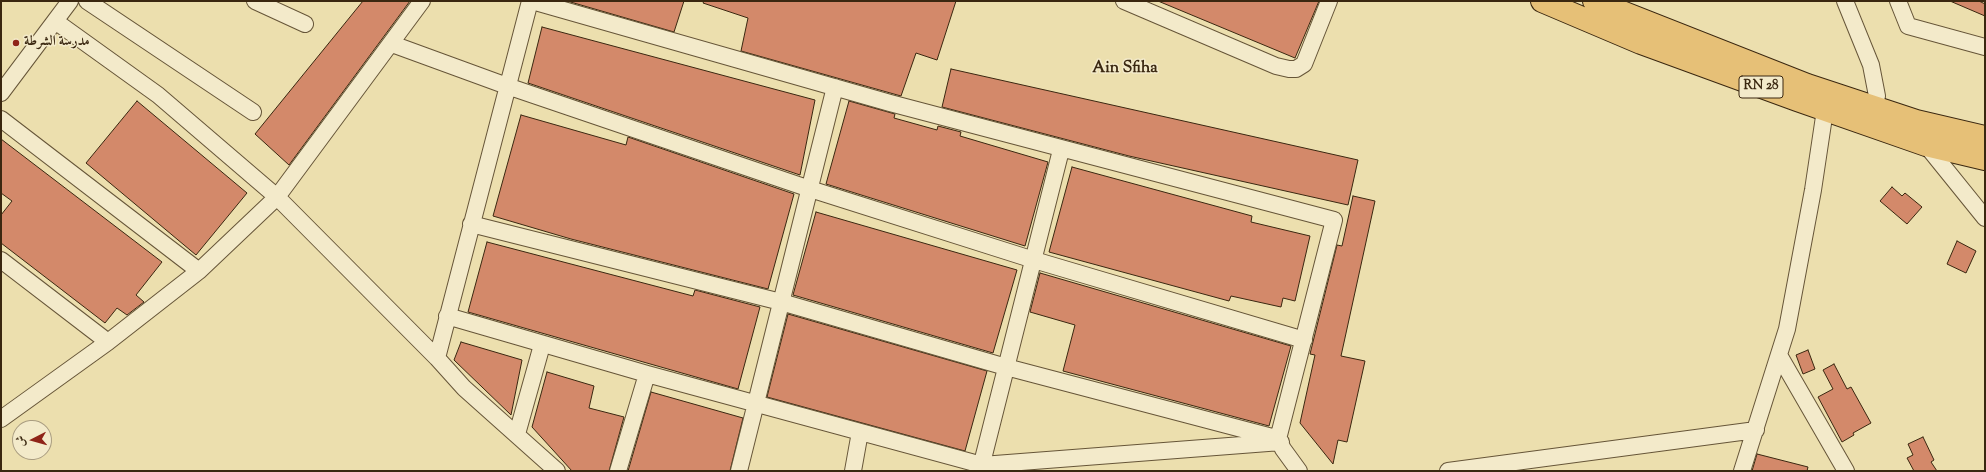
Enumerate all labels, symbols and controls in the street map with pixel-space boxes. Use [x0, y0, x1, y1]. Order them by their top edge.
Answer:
place label: مدرسة الشرطة [24, 35, 90, 51]
marker: مدرسة الشرطة [11, 38, 21, 48]
district label: Ain Sfiha [1092, 59, 1158, 79]
road number: RN 28 [1739, 76, 1783, 98]
north arrow [12, 420, 52, 460]
text: ش [13, 435, 30, 447]

